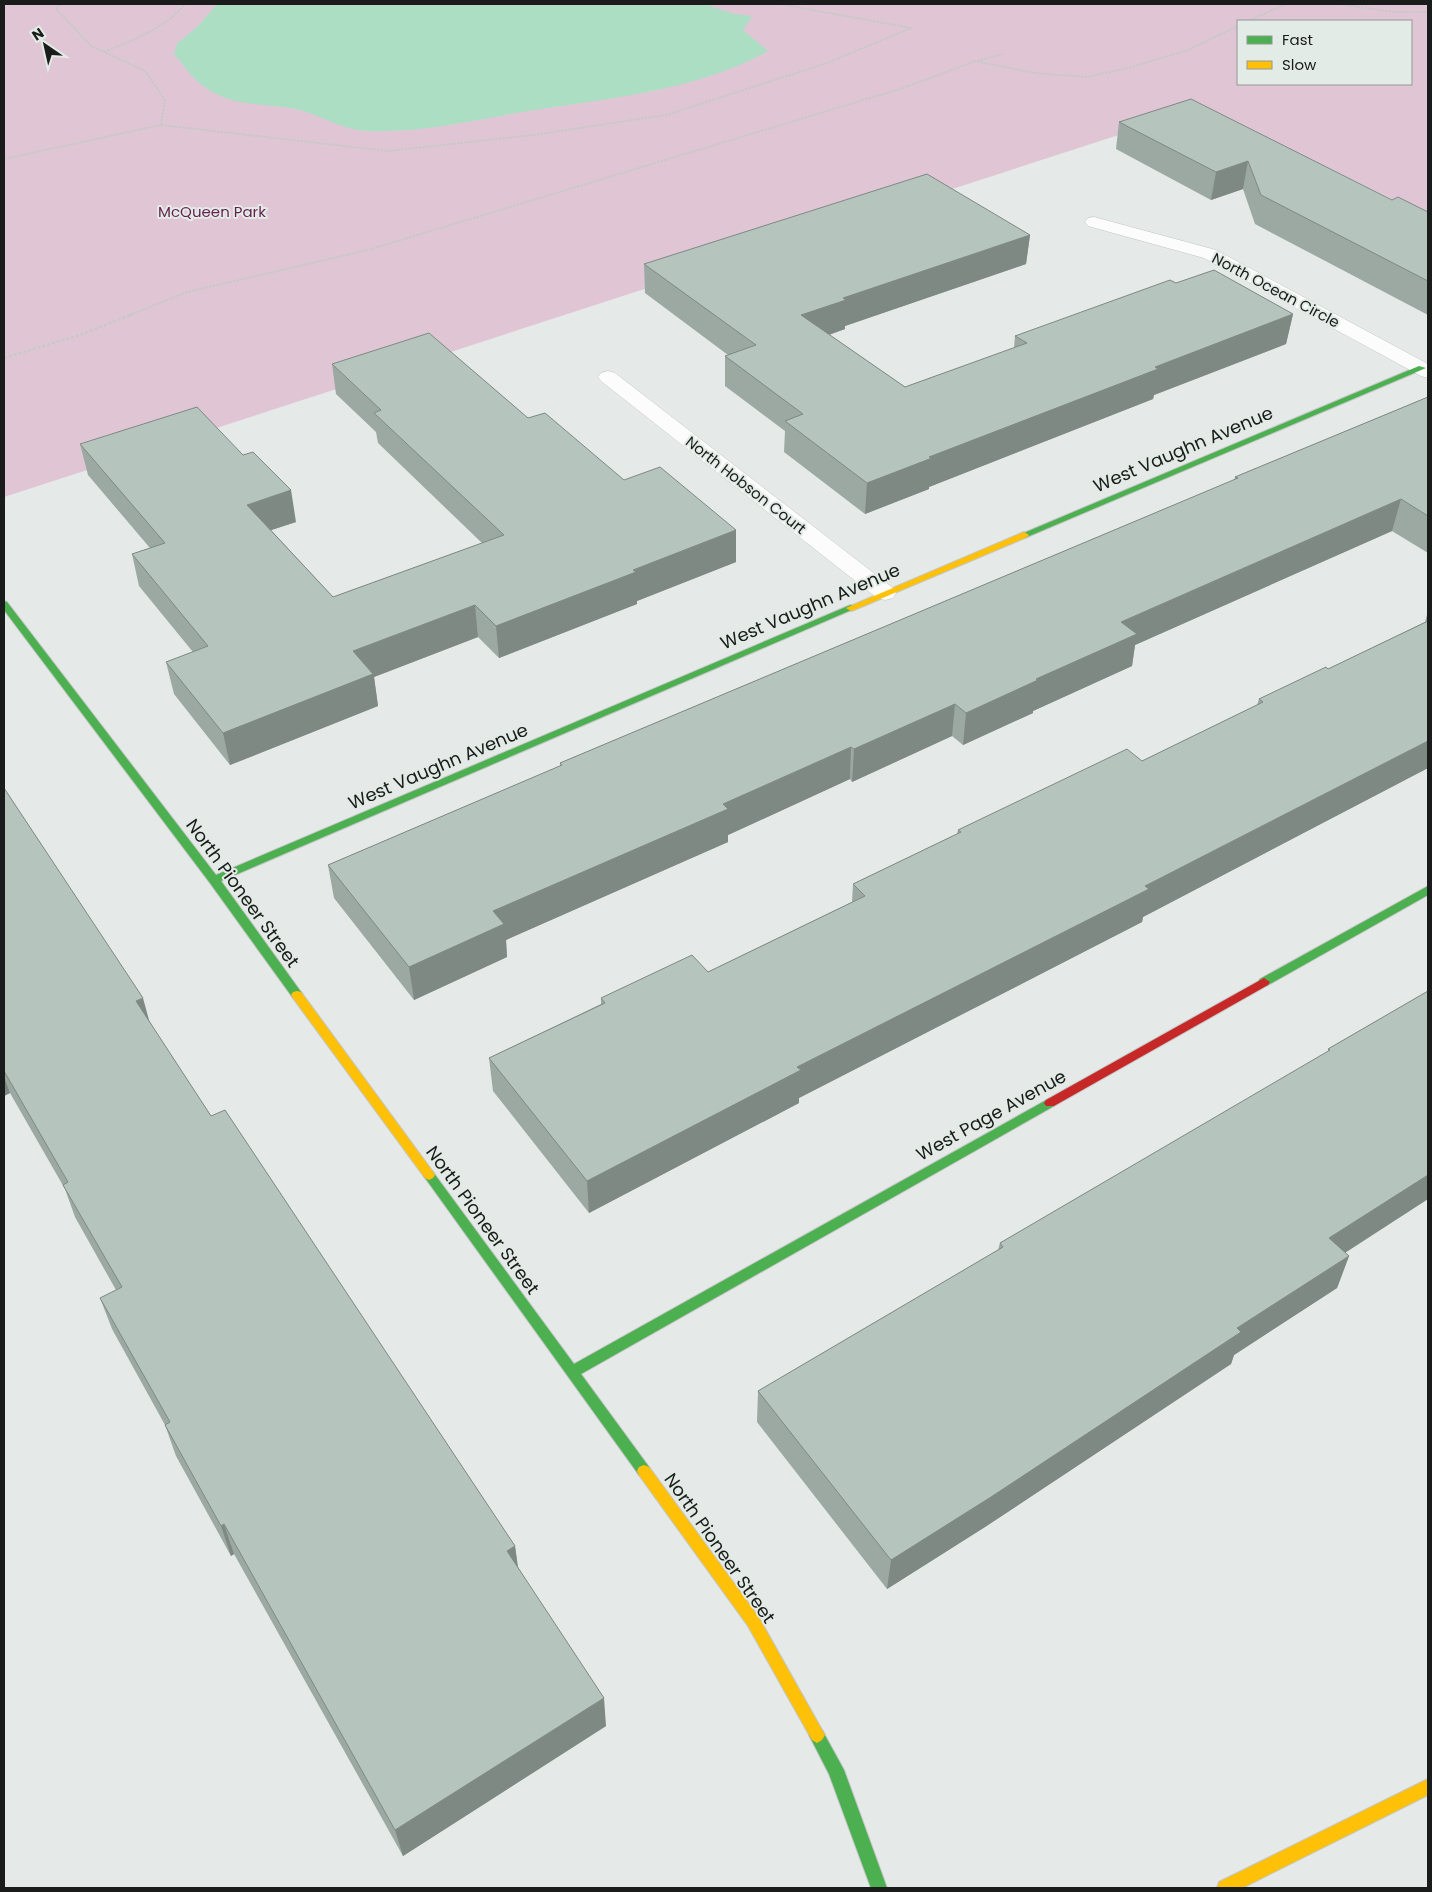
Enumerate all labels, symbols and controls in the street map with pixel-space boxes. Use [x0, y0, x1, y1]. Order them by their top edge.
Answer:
north arrow [20, 20, 70, 70]
legend [1237, 20, 1412, 85]
text: N [28, 23, 48, 45]
text: Fast [1282, 29, 1313, 50]
text: Slow [1282, 54, 1317, 75]
park label: McQueen Park [158, 201, 266, 222]
street label: North Ocean Circle [1209, 247, 1343, 333]
street label: West Vaughn Avenue [1089, 400, 1277, 498]
street label: North Hobson Court [681, 431, 811, 539]
street label: West Vaughn Avenue [716, 557, 904, 655]
street label: West Vaughn Avenue [344, 717, 532, 815]
street label: North Pioneer Street [181, 814, 305, 972]
street label: West Page Avenue [912, 1063, 1070, 1167]
street label: North Pioneer Street [421, 1141, 545, 1299]
street label: North Pioneer Street [659, 1468, 781, 1628]

